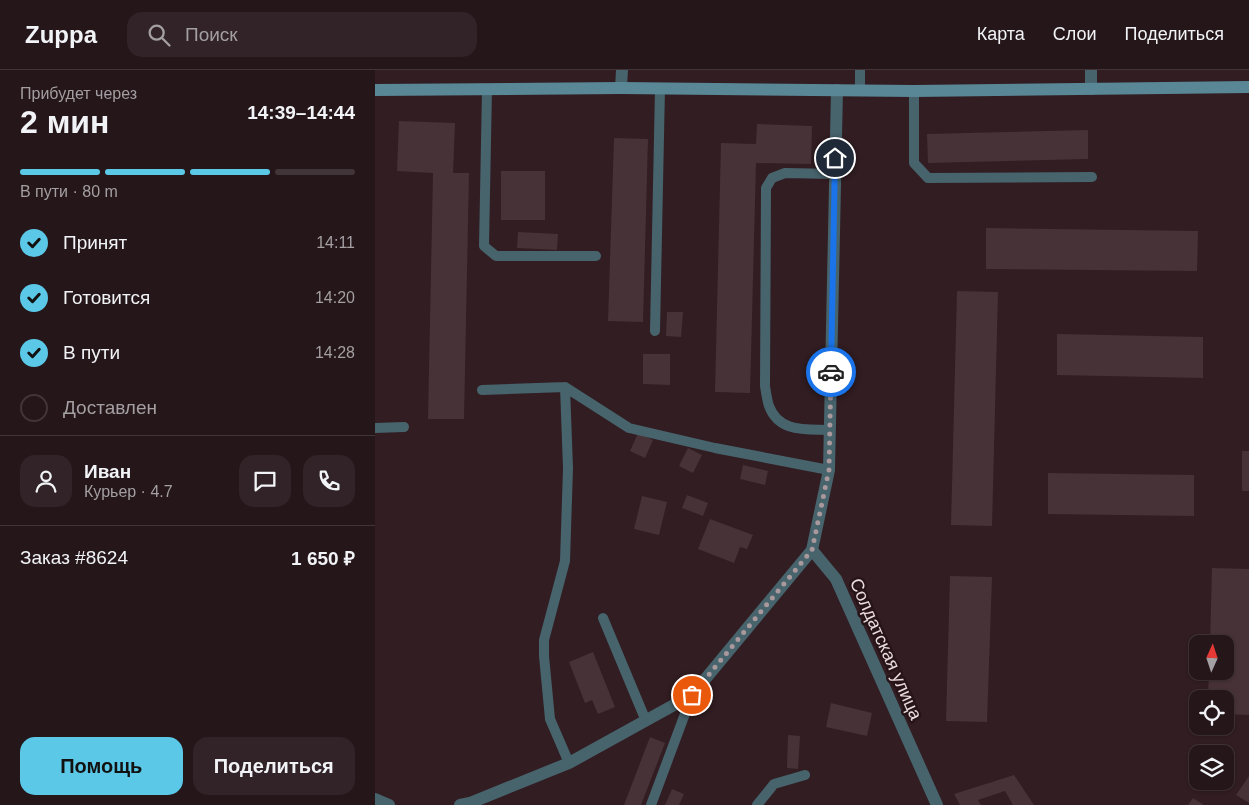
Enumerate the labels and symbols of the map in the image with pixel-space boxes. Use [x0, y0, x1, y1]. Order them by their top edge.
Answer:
pin [814, 137, 856, 179]
courier [806, 347, 856, 397]
street label: Солдатская улица [846, 575, 927, 724]
north arrow [1189, 635, 1234, 680]
pin [671, 674, 713, 716]

